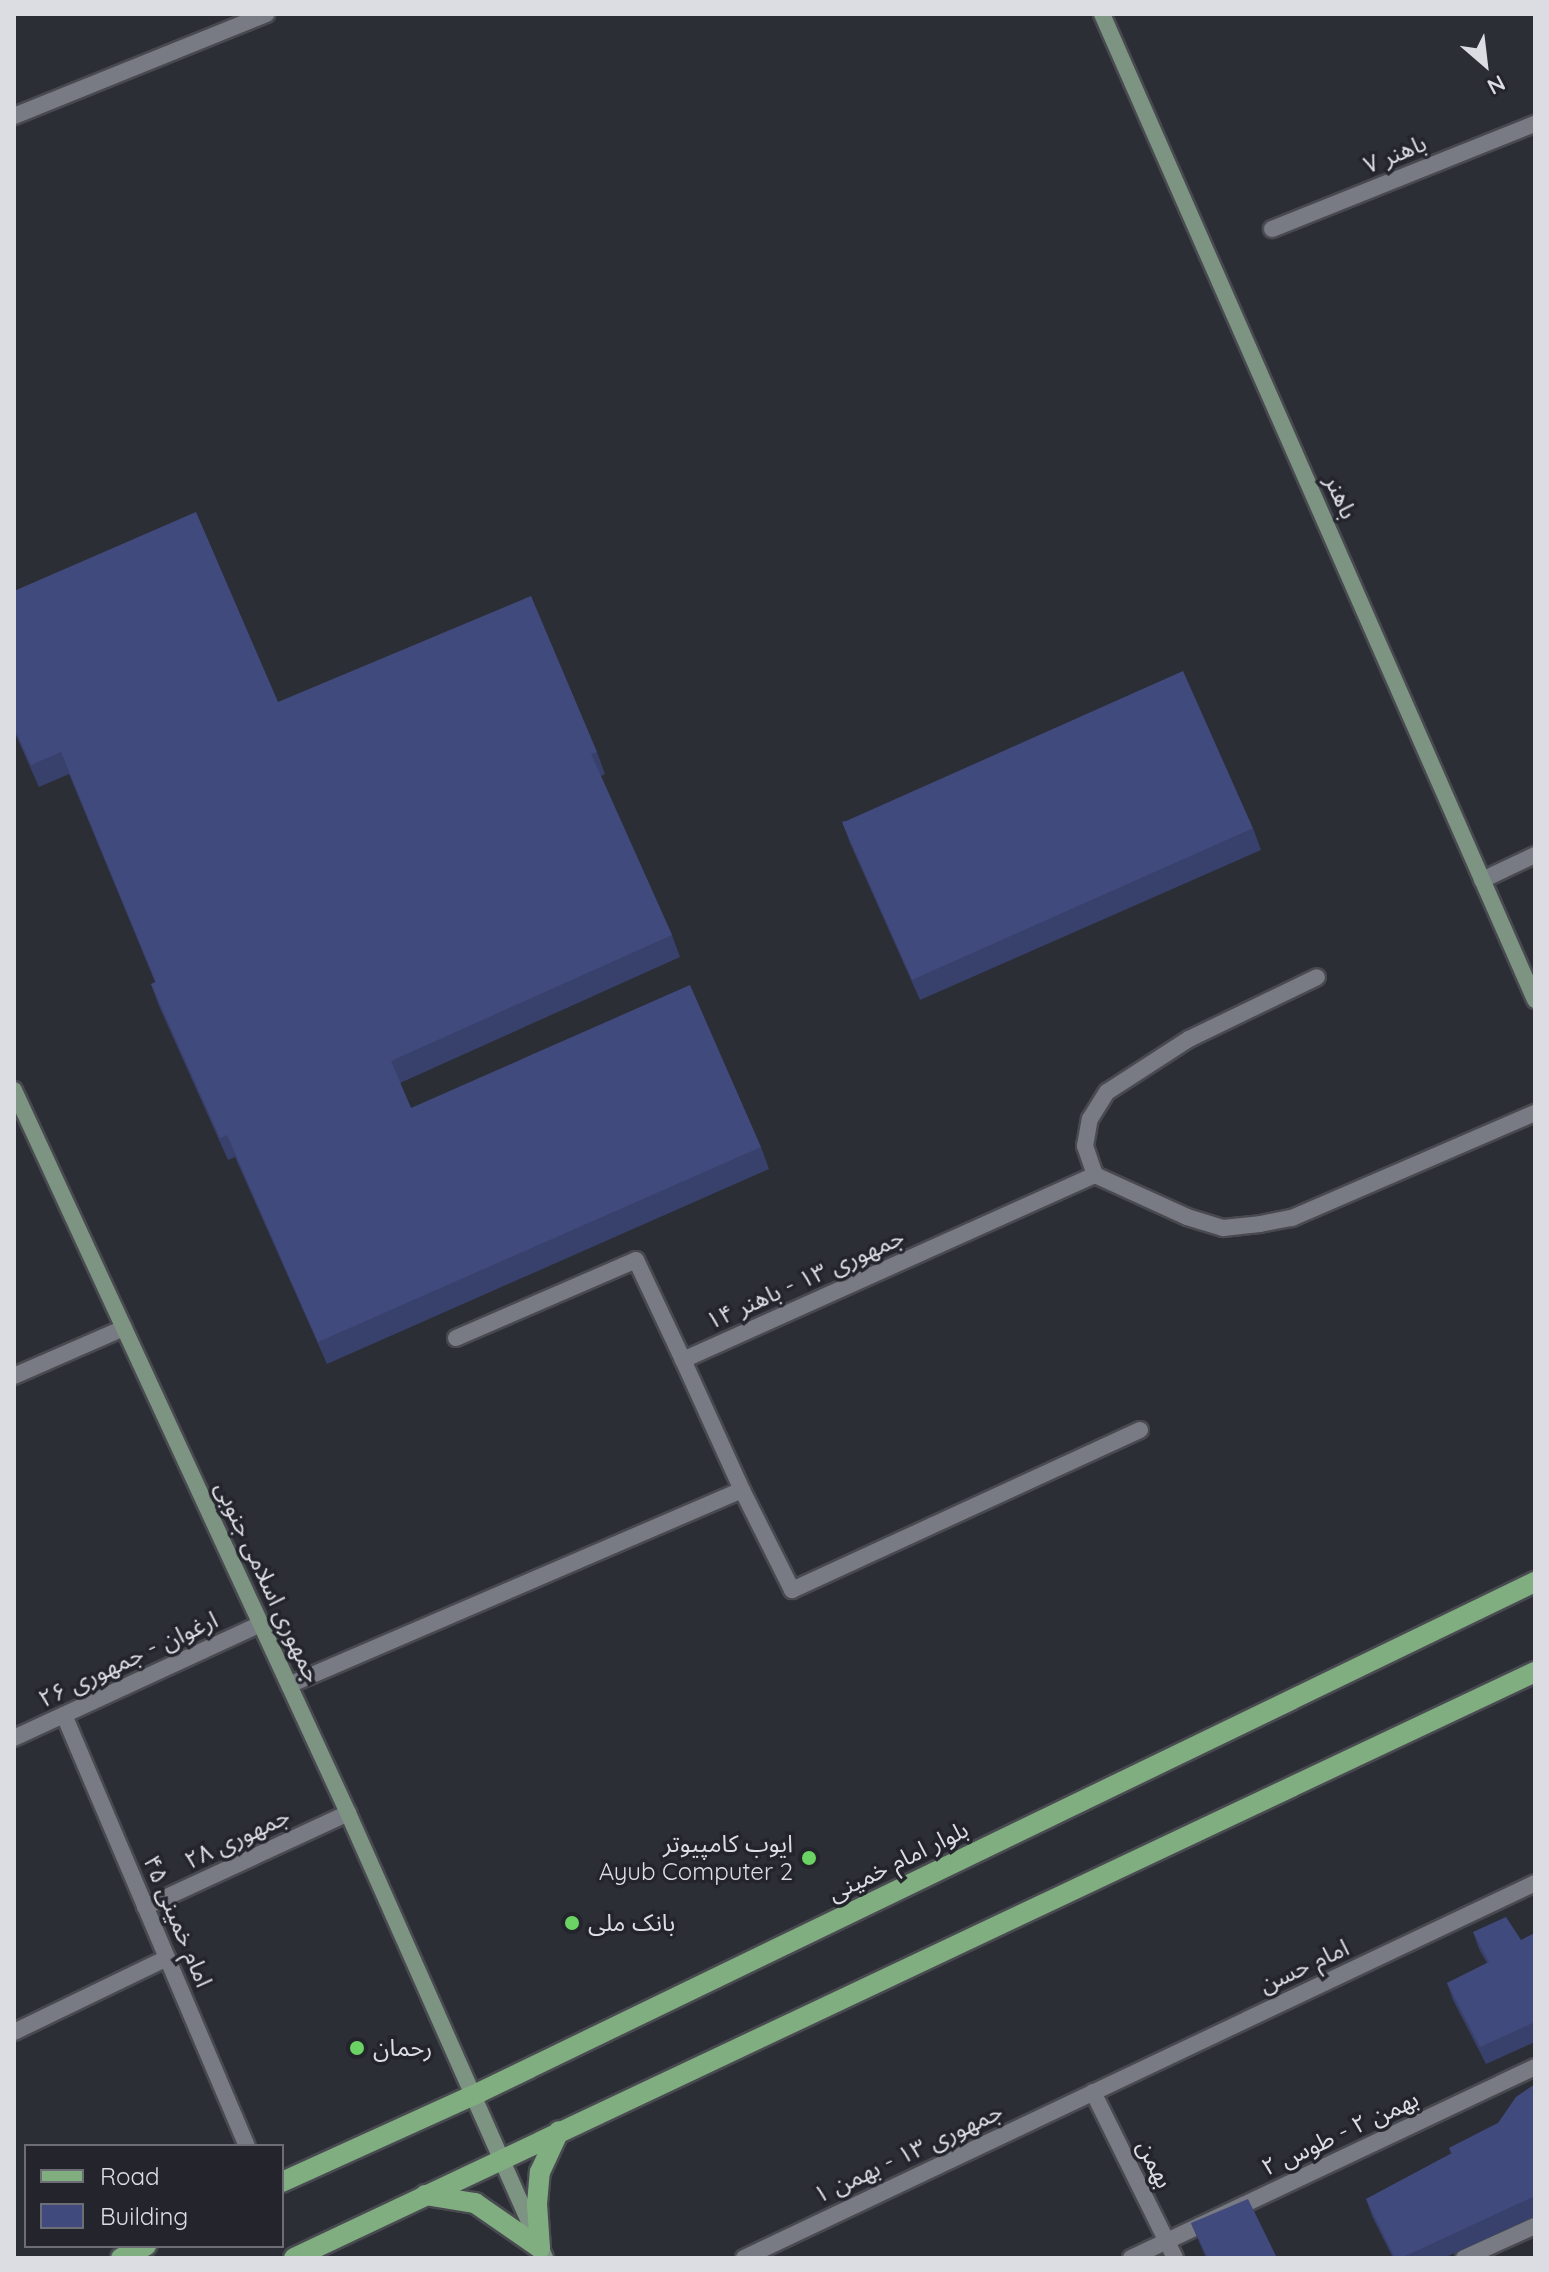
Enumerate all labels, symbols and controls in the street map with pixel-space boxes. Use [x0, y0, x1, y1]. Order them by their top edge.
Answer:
north arrow [1445, 24, 1525, 104]
text: N [1483, 69, 1510, 101]
street label: باهنر ۷ [1359, 128, 1431, 180]
street label: باهنر [1319, 471, 1363, 523]
street label: جمهوری ۱۳ - باهنر ۱۴ [701, 1222, 909, 1336]
street label: جمهوری اسلامی جنوبی [209, 1477, 327, 1687]
street label: ارغوان - جمهوری ۲۶ [34, 1605, 222, 1713]
street label: جمهوری ۲۸ [180, 1801, 294, 1875]
street label: بلوار امام خمینی [823, 1815, 973, 1907]
place label: ایوب کامپیوتر Ayub Computer 2 [599, 1830, 793, 1886]
marker: ایوب کامپیوتر Ayub Computer 2 [800, 1849, 818, 1867]
street label: امام خمینی ۴۵ [137, 1851, 219, 1991]
place label: بانک ملی [588, 1909, 675, 1937]
marker: بانک ملی [563, 1914, 581, 1932]
street label: امام حسن [1255, 1933, 1353, 1999]
place label: رحمان [373, 2034, 432, 2062]
marker: رحمان [348, 2039, 366, 2057]
street label: بهمن ۲ - طوس ۲ [1257, 2084, 1423, 2182]
street label: جمهوری ۱۳ - بهمن ۱ [809, 2097, 1007, 2209]
street label: بهمن [1131, 2135, 1179, 2193]
legend [24, 2144, 284, 2248]
text: Road [100, 2161, 160, 2191]
text: Building [100, 2201, 188, 2231]

